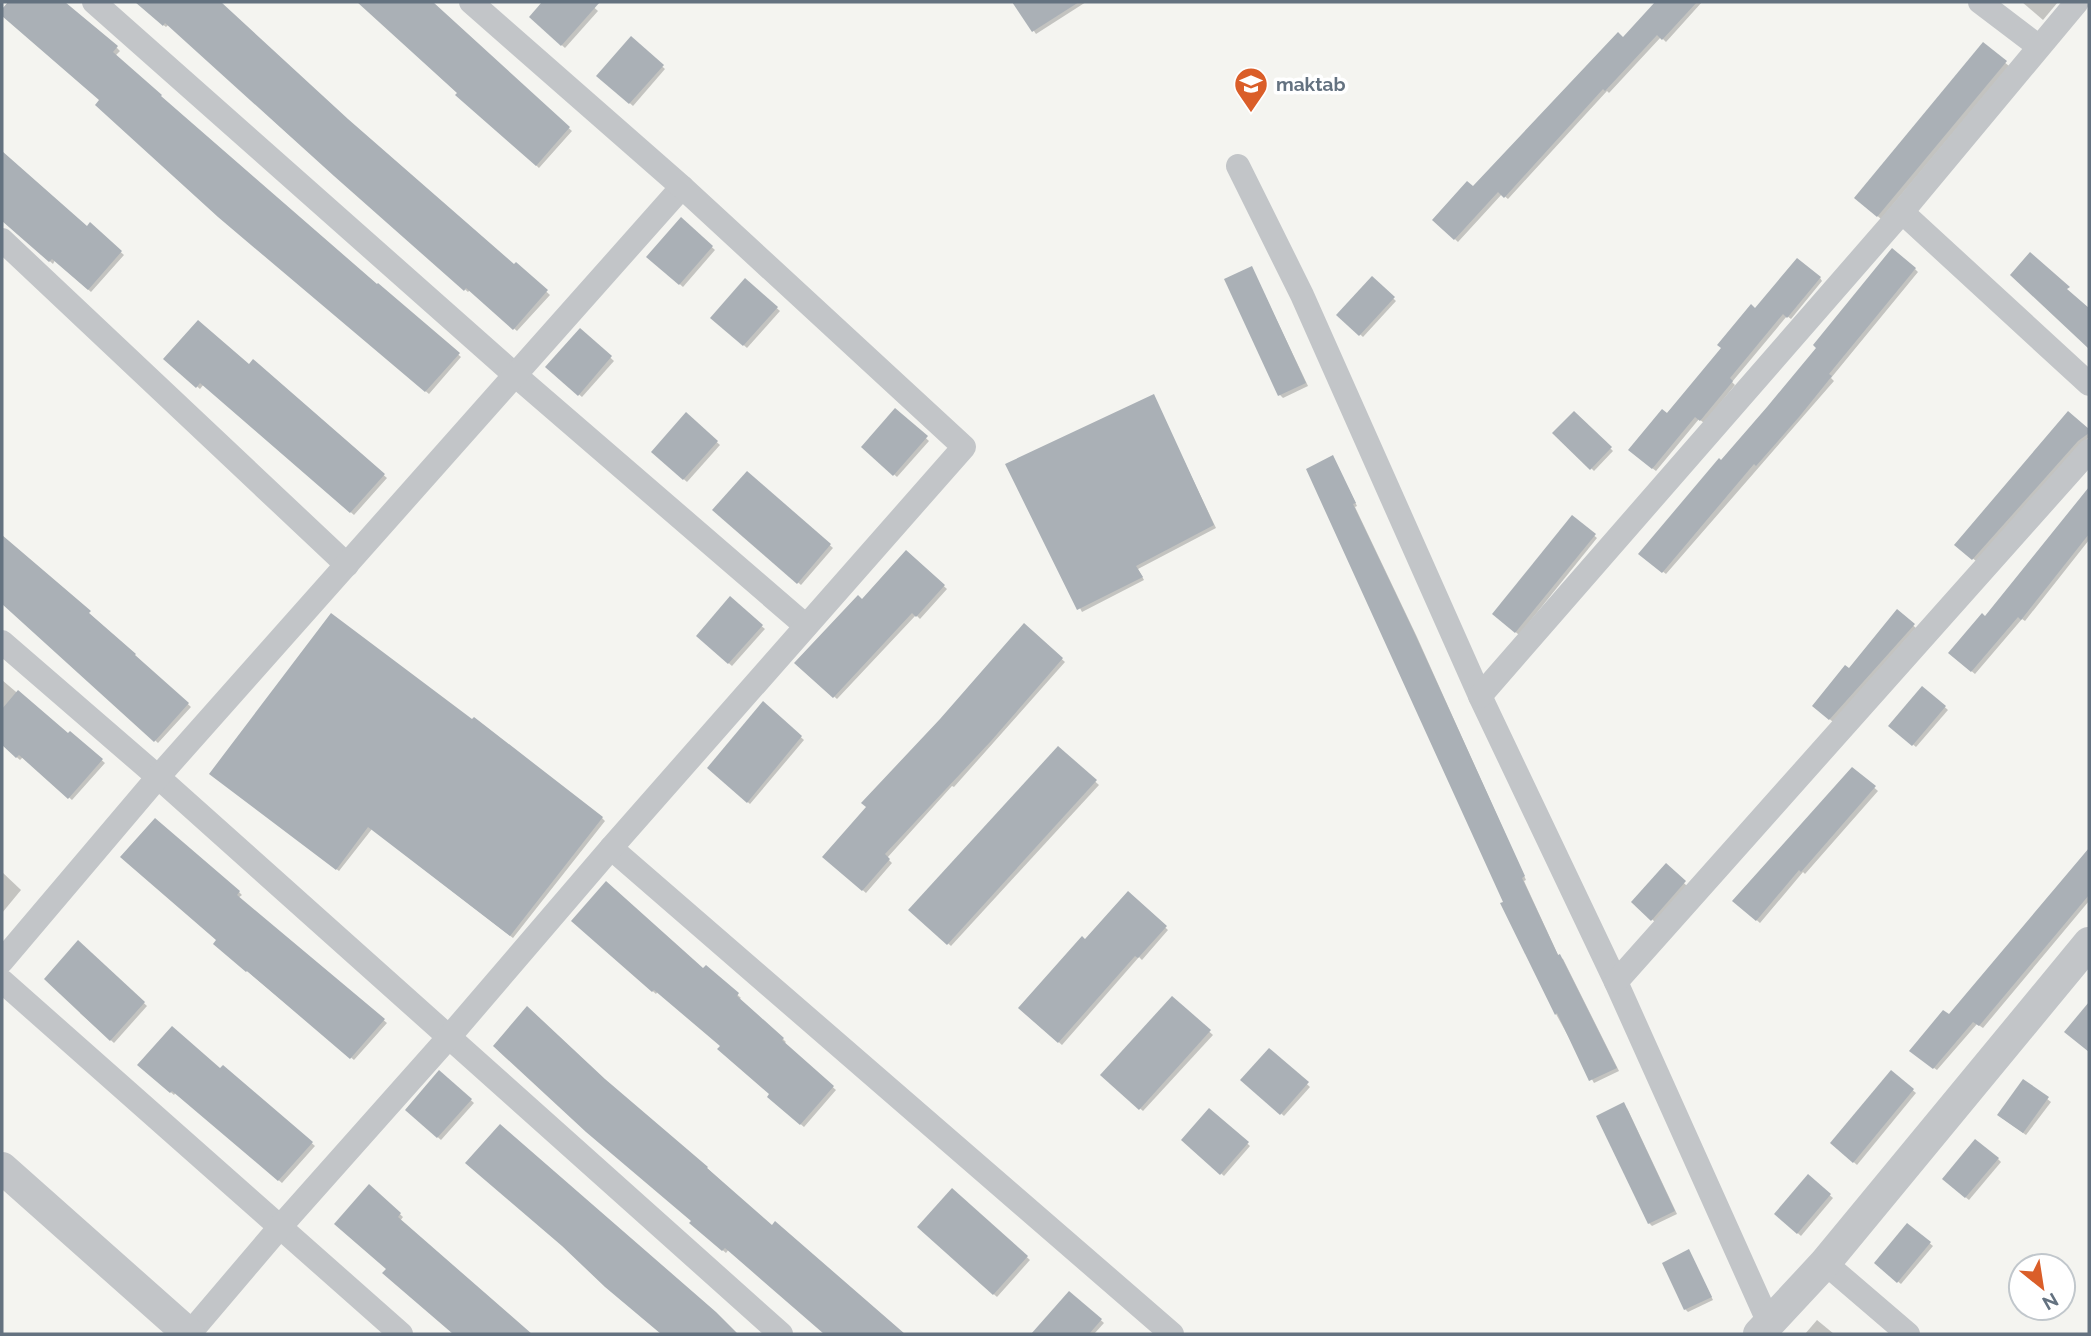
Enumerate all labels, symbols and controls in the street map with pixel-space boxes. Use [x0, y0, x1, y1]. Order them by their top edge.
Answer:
school or university icon: maktab [1232, 65, 1270, 114]
place label: maktab [1276, 73, 1345, 95]
north arrow [2007, 1252, 2077, 1322]
text: N [2039, 1289, 2062, 1315]

